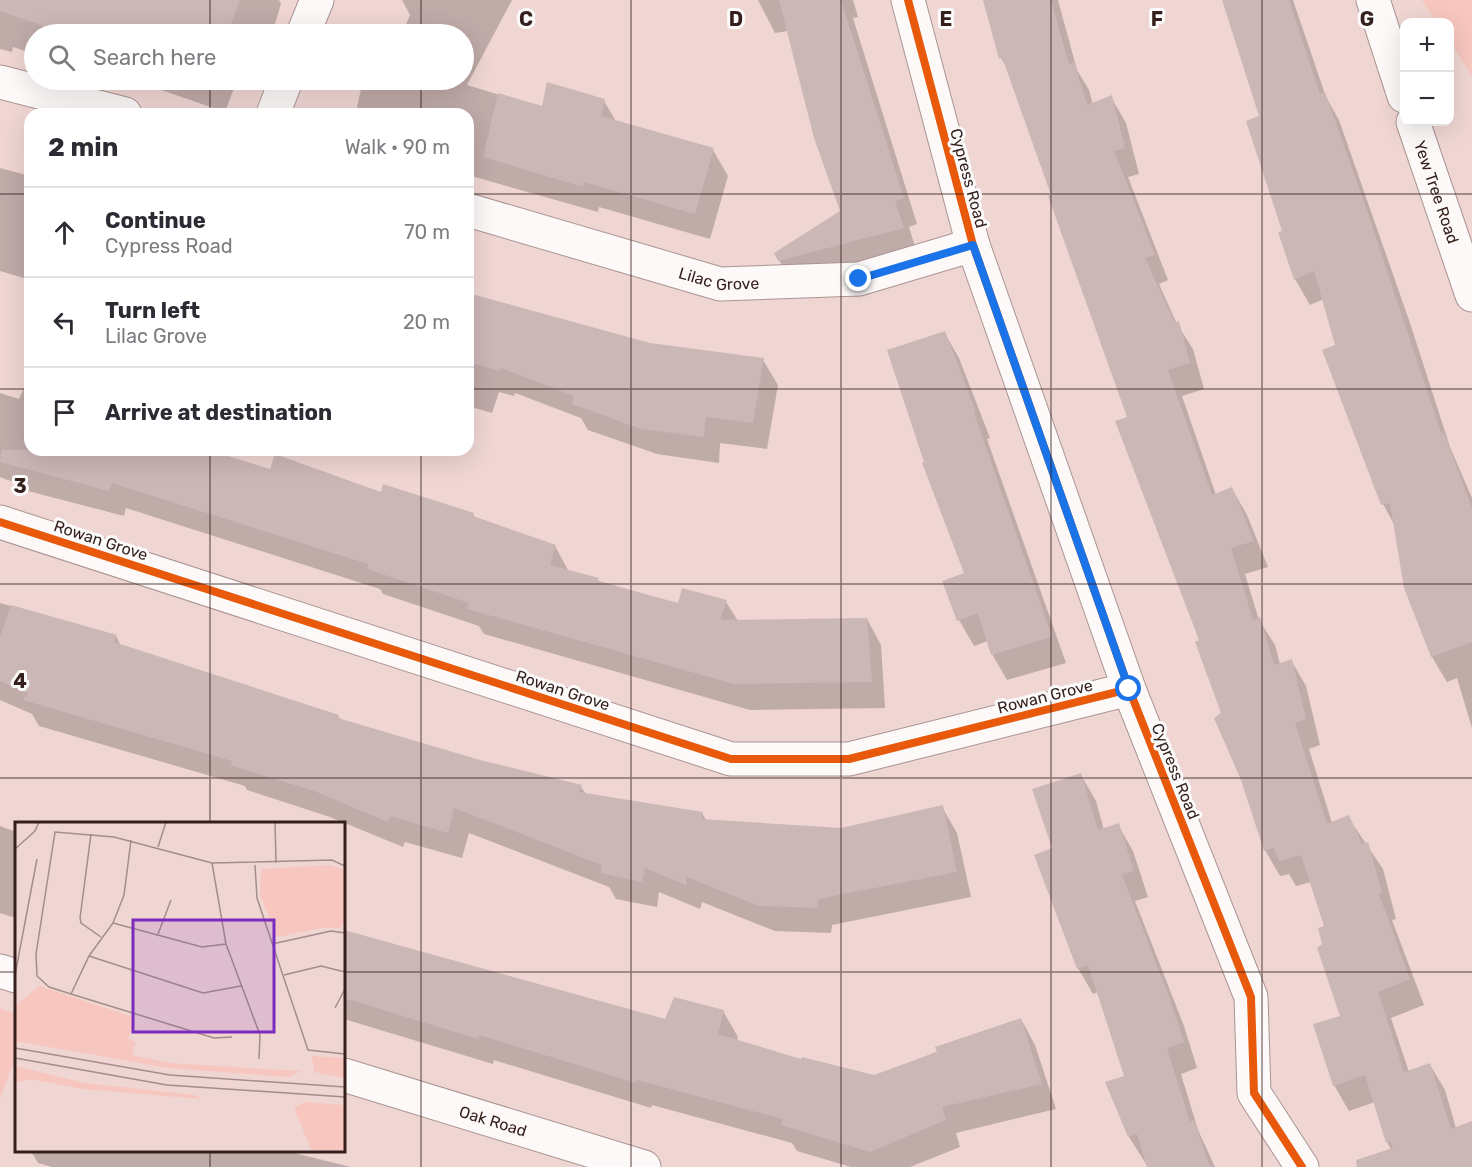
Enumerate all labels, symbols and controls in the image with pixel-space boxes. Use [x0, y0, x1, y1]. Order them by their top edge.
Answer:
text: C [519, 7, 533, 31]
text: D [729, 7, 743, 31]
text: E [940, 7, 952, 31]
text: F [1151, 7, 1163, 31]
text: G [1360, 7, 1374, 31]
map controls [1400, 18, 1454, 126]
button: + [1400, 18, 1454, 72]
search box [24, 24, 474, 90]
icon: search [45, 41, 78, 74]
text: Search here [93, 44, 216, 71]
button: − [1400, 72, 1454, 126]
street label: Cypress Road [946, 126, 991, 230]
text: 2 min [48, 132, 118, 163]
text: Walk · 90 m [345, 135, 450, 159]
street label: Yew Tree Road [1410, 138, 1463, 246]
text: Continue [105, 207, 206, 234]
icon: ahead [48, 216, 81, 249]
text: 70 m [404, 220, 450, 244]
text: Cypress Road [105, 234, 233, 258]
street label: Lilac Grove [676, 263, 760, 294]
route end [845, 265, 871, 291]
text: Turn left [105, 297, 200, 324]
icon: left [48, 306, 81, 339]
text: 20 m [403, 310, 450, 334]
text: Lilac Grove [105, 324, 207, 348]
icon: arrive [48, 396, 81, 429]
text: Arrive at destination [105, 399, 332, 426]
text: 3 [13, 474, 27, 498]
street label: Rowan Grove [51, 516, 150, 565]
street label: Rowan Grove [513, 666, 612, 715]
text: 4 [13, 669, 27, 693]
street label: Rowan Grove [995, 675, 1095, 718]
route start [1115, 675, 1141, 701]
street label: Cypress Road [1148, 720, 1203, 822]
inset map [15, 822, 345, 1152]
street label: Oak Road [457, 1102, 529, 1141]

